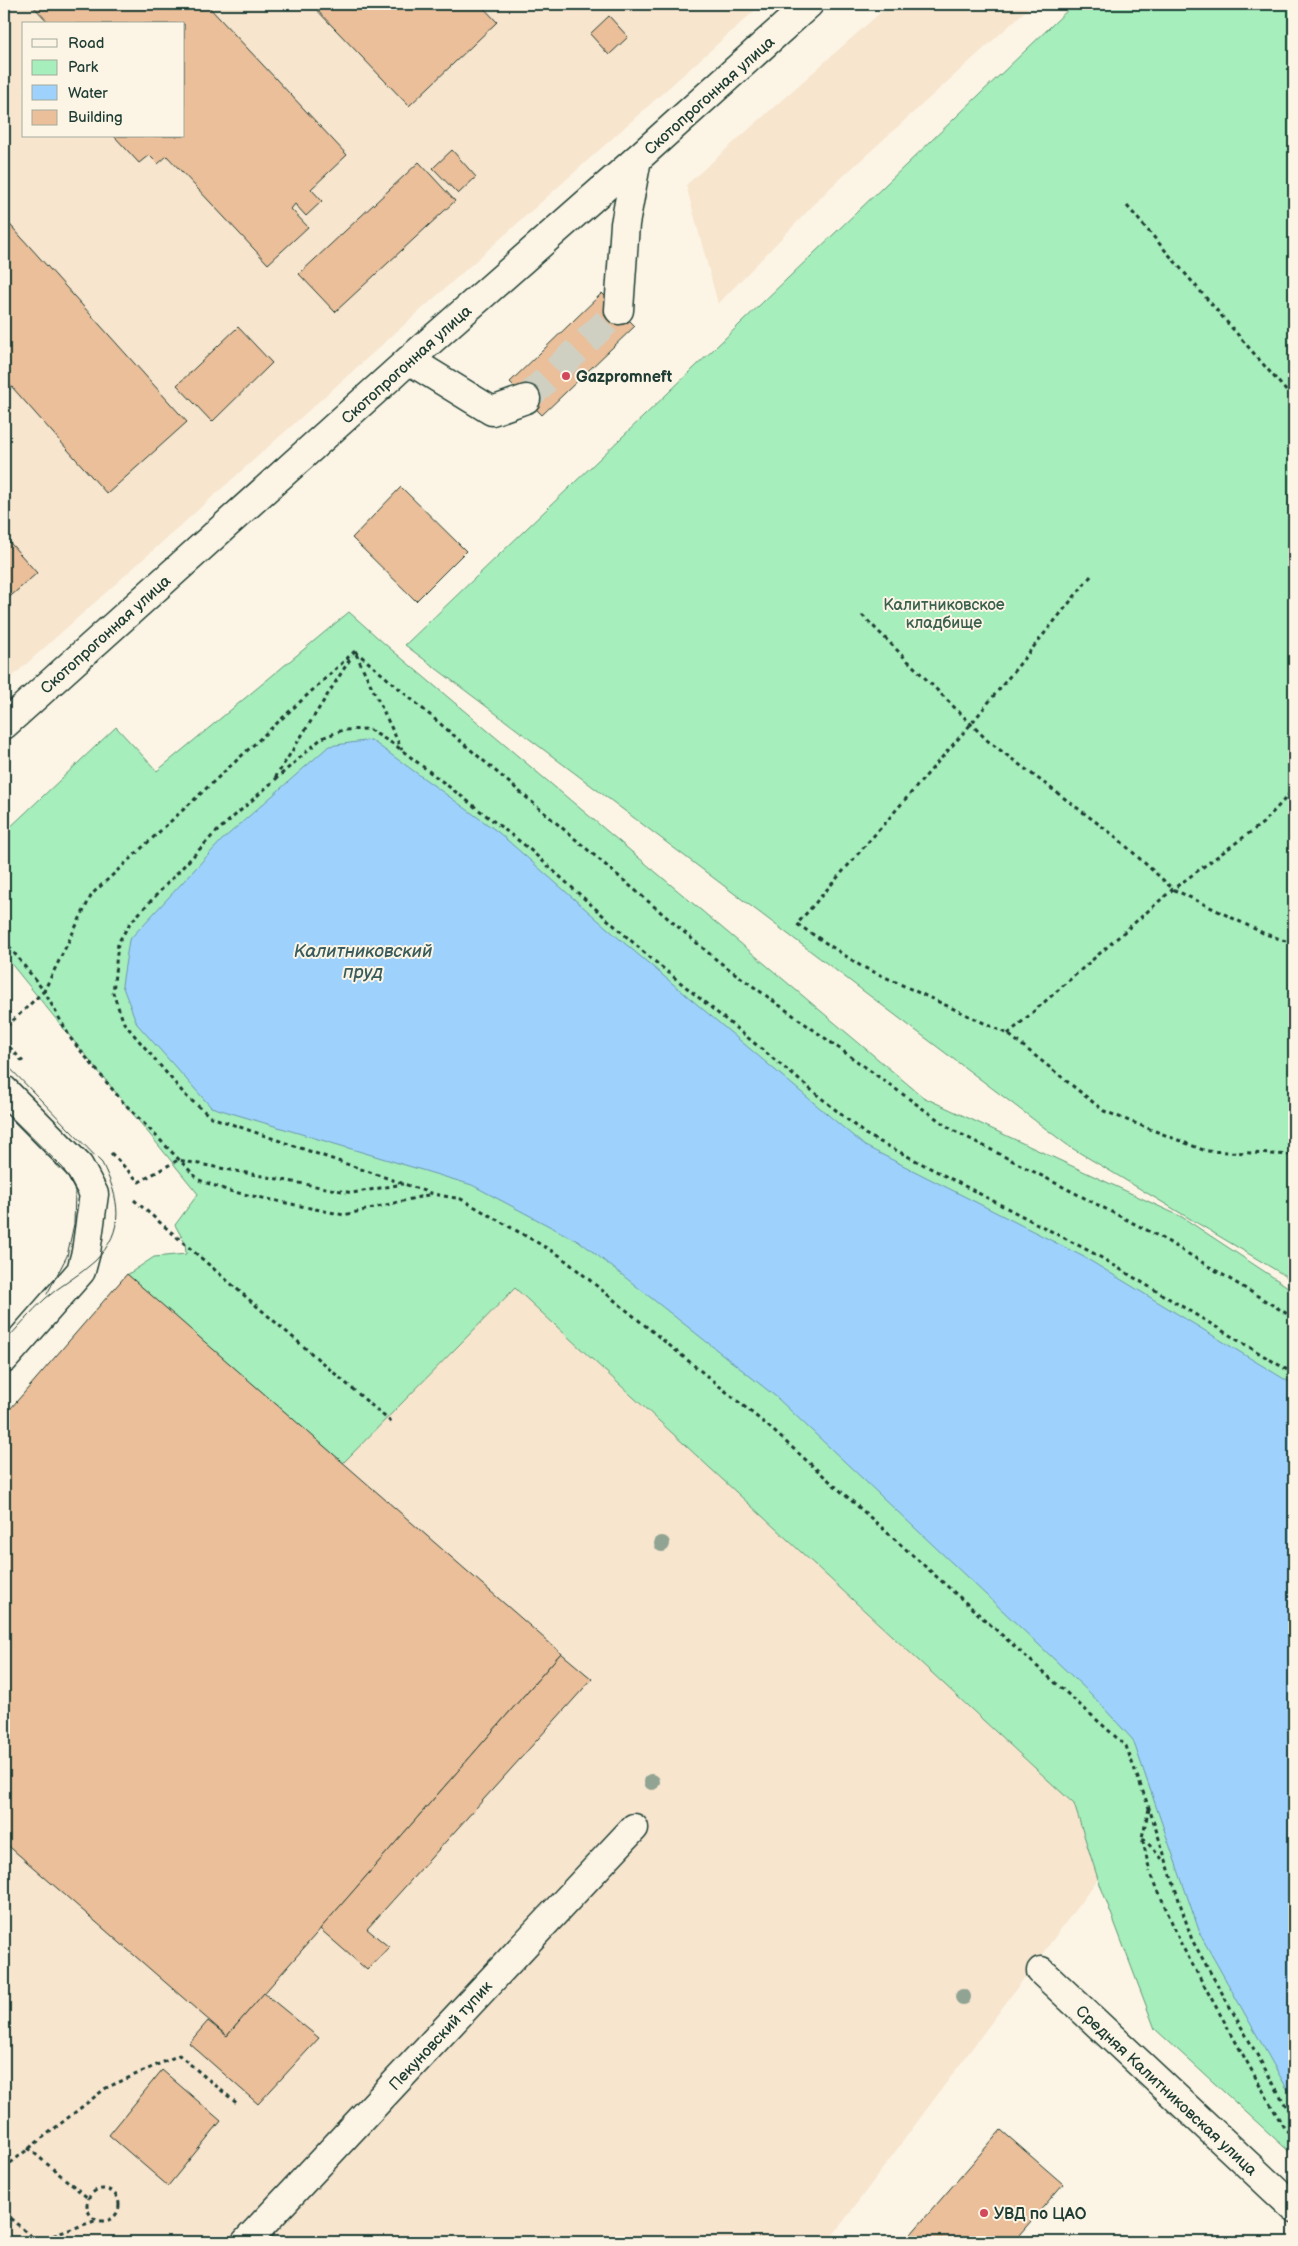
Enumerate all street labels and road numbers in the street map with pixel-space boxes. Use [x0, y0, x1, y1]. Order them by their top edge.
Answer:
street label: Скотопрогонная улица [641, 32, 779, 160]
street label: Скотопрогонная улица [338, 301, 476, 429]
street label: Скотопрогонная улица [37, 571, 175, 699]
street label: Пекуновский тупик [385, 1977, 497, 2095]
street label: Средняя Калитниковская улица [1071, 2002, 1261, 2181]

